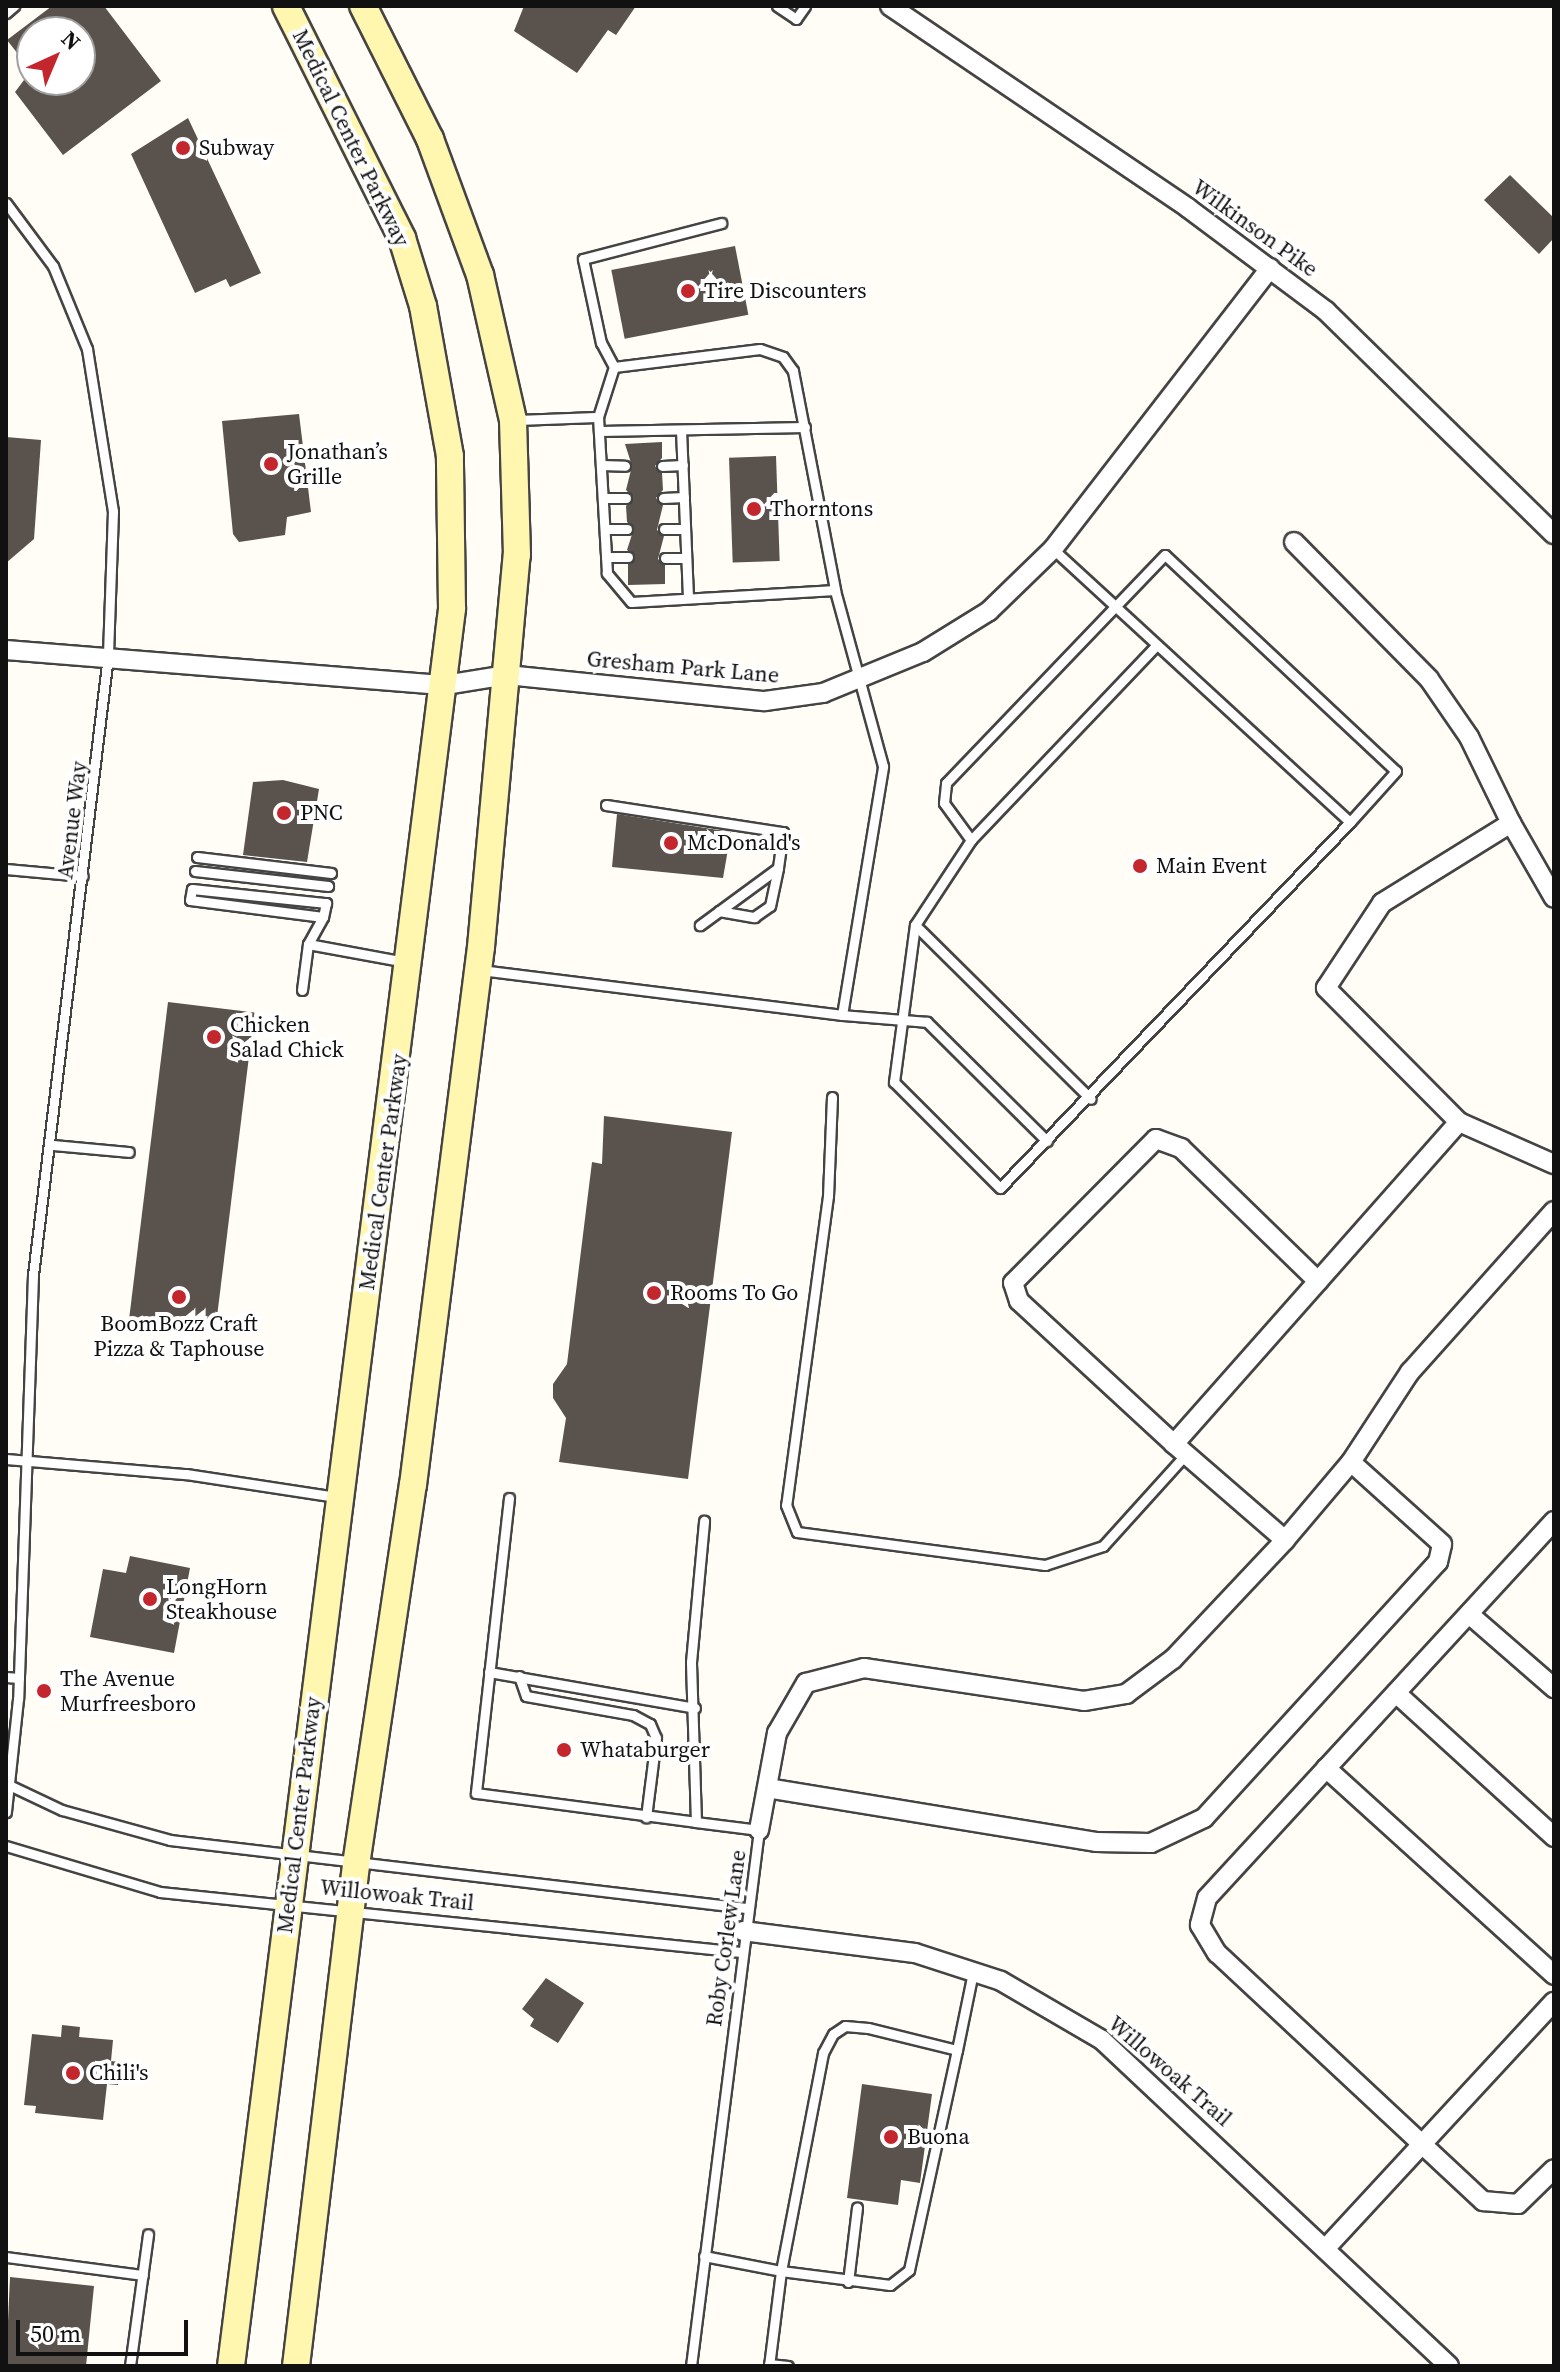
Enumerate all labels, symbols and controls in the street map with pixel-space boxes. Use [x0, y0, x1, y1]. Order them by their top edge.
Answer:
north arrow [16, 16, 96, 96]
text: N [55, 24, 87, 57]
street label: Medical Center Parkway [287, 25, 415, 251]
place label: Subway [199, 135, 274, 161]
marker: Subway [174, 139, 192, 157]
street label: Wilkinson Pike [1187, 174, 1323, 282]
place label: Tire Discounters [704, 278, 867, 304]
marker: Tire Discounters [679, 282, 697, 300]
place label: Jonathan’s Grille [287, 438, 388, 490]
marker: Jonathan’s Grille [262, 455, 280, 473]
place label: Thorntons [770, 496, 873, 522]
marker: Thorntons [745, 500, 763, 518]
street label: Gresham Park Lane [586, 645, 780, 689]
street label: Avenue Way [52, 759, 92, 881]
place label: PNC [300, 800, 343, 826]
marker: PNC [275, 804, 293, 822]
place label: McDonald's [687, 830, 801, 856]
marker: McDonald's [662, 834, 680, 852]
place label: Main Event [1156, 853, 1267, 879]
marker: Main Event [1131, 857, 1149, 875]
place label: Chicken Salad Chick [230, 1011, 344, 1062]
marker: Chicken Salad Chick [205, 1028, 223, 1046]
street label: Medical Center Parkway [353, 1052, 413, 1292]
place label: Rooms To Go [670, 1280, 799, 1306]
marker: Rooms To Go [645, 1284, 663, 1302]
marker: BoomBozz Craft Pizza & Taphouse [170, 1288, 188, 1306]
place label: BoomBozz Craft Pizza & Taphouse [93, 1310, 265, 1362]
place label: LongHorn Steakhouse [166, 1573, 277, 1624]
marker: LongHorn Steakhouse [141, 1590, 159, 1608]
place label: The Avenue Murfreesboro [60, 1665, 196, 1716]
marker: The Avenue Murfreesboro [35, 1682, 53, 1700]
street label: Medical Center Parkway [271, 1695, 327, 1935]
place label: Whataburger [580, 1737, 710, 1763]
marker: Whataburger [555, 1741, 573, 1759]
street label: Roby Corlew Lane [701, 1848, 751, 2028]
street label: Willowoak Trail [318, 1874, 476, 1916]
street label: Willowoak Trail [1103, 2010, 1237, 2132]
place label: Chili's [89, 2060, 149, 2086]
marker: Chili's [64, 2064, 82, 2082]
place label: Buona [907, 2124, 970, 2150]
marker: Buona [882, 2128, 900, 2146]
scale bar [20, 2304, 192, 2354]
text: 50 m [30, 2317, 81, 2350]

